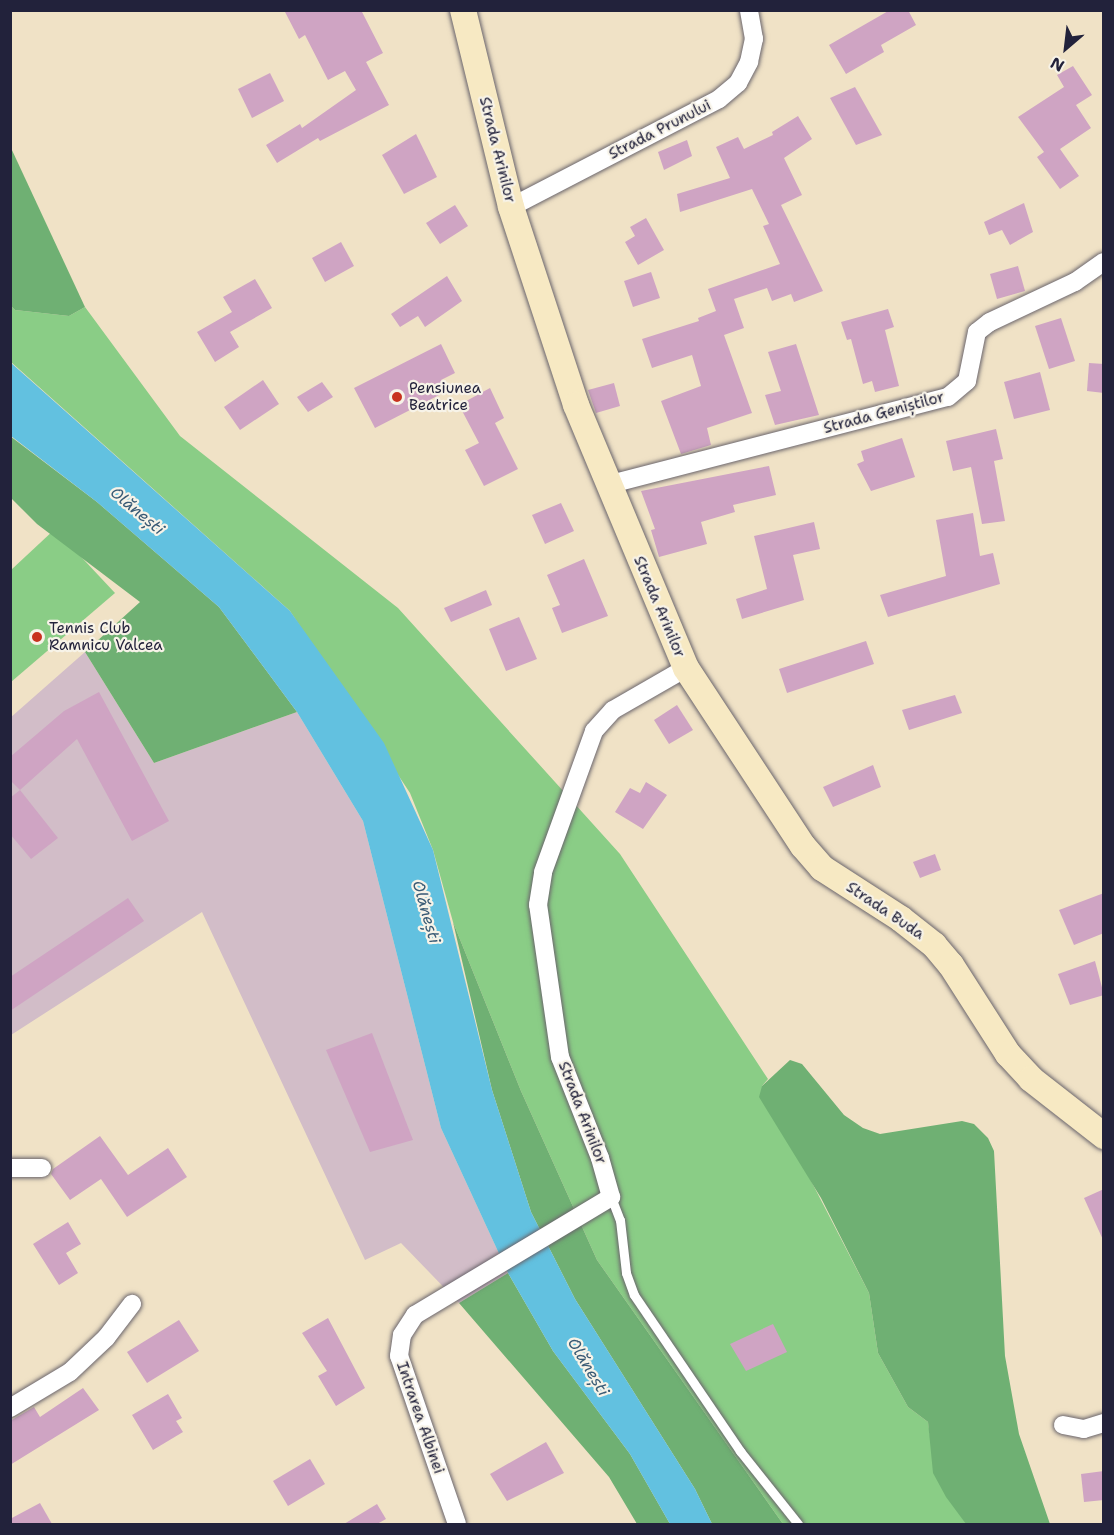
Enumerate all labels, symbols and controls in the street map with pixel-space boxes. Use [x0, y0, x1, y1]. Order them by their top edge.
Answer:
north arrow [1036, 18, 1096, 78]
text: N [1047, 52, 1068, 77]
street label: Strada Arinilor [475, 95, 519, 205]
street label: Strada Prunului [606, 96, 714, 164]
place label: Pensiunea Beatrice [409, 379, 481, 414]
street label: Strada Geniștilor [822, 388, 946, 438]
marker: Pensiunea Beatrice [390, 390, 404, 404]
water label: Olănești [106, 483, 168, 539]
street label: Strada Arinilor [629, 553, 689, 661]
place label: Tennis Club Ramnicu Valcea [49, 619, 163, 654]
marker: Tennis Club Ramnicu Valcea [30, 630, 44, 644]
water label: Olănești [408, 878, 444, 946]
street label: Strada Buda [843, 878, 927, 944]
street label: Strada Arinilor [554, 1059, 610, 1167]
water label: Olănești [563, 1334, 613, 1400]
street label: Intrarea Albinei [392, 1360, 448, 1476]

